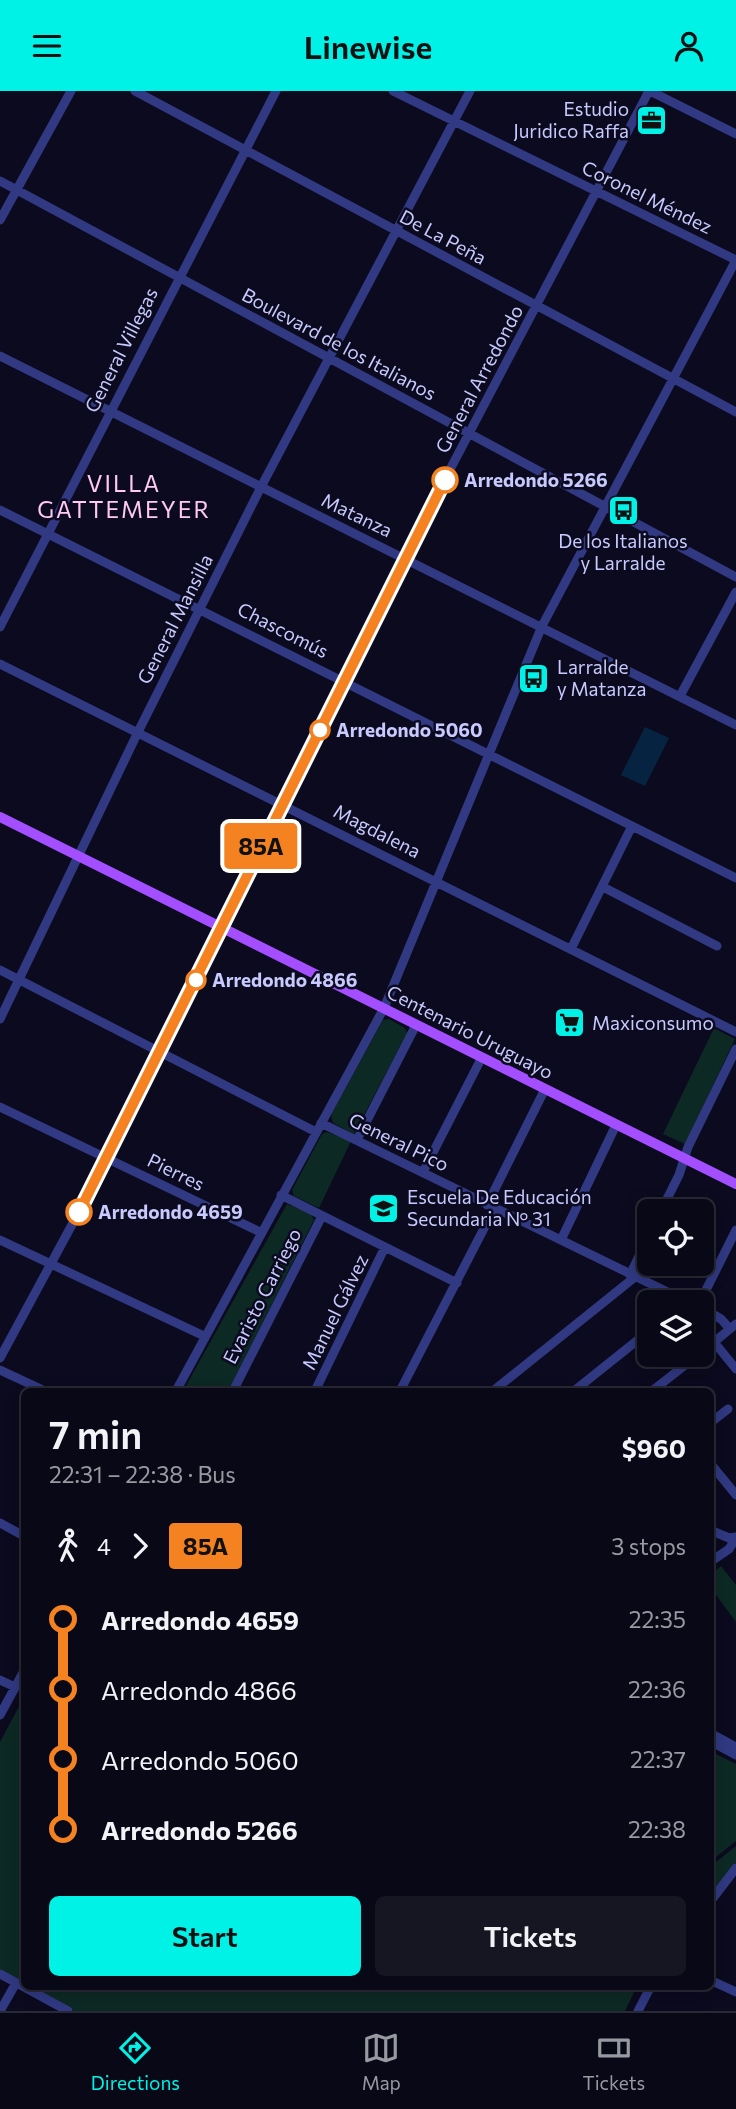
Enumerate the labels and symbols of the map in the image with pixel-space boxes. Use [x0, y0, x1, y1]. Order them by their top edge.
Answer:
place label: Estudio Juridico Raffa [513, 97, 629, 142]
office icon: Estudio Juridico Raffa [635, 103, 669, 137]
street label: Coronel Méndez [578, 155, 716, 238]
street label: De La Peña [396, 204, 490, 269]
street label: Boulevard de los Italianos [238, 283, 440, 405]
street label: General Villegas [79, 284, 162, 416]
street label: General Arredondo [430, 301, 527, 457]
marker: Arredondo 5266 [432, 467, 458, 493]
place label: Arredondo 5266 [464, 468, 608, 491]
district label: VILLA GATTEMEYER [37, 469, 211, 523]
street label: Matanza [318, 488, 396, 542]
bus stop icon: De los Italianos y Larralde [606, 493, 640, 527]
place label: De los Italianos y Larralde [558, 529, 688, 574]
street label: General Mansilla [132, 550, 217, 688]
street label: Chascomús [234, 597, 333, 662]
place label: Larralde y Matanza [557, 655, 646, 700]
bus stop icon: Larralde y Matanza [517, 661, 551, 695]
place label: Arredondo 5060 [336, 718, 483, 741]
marker: Arredondo 5060 [310, 720, 330, 740]
street label: Magdalena [330, 799, 425, 862]
line badge: 85A [221, 823, 301, 869]
place label: Arredondo 4866 [212, 968, 357, 991]
marker: Arredondo 4866 [186, 970, 206, 990]
street label: Centenario Uruguayo [383, 980, 557, 1083]
supermarket icon: Maxiconsumo [552, 1006, 586, 1040]
place label: Maxiconsumo [592, 1011, 714, 1034]
street label: General Pico [346, 1107, 453, 1176]
street label: Pierres [144, 1148, 208, 1195]
place label: Escuela De Educación Secundaria Nº 31 [407, 1185, 592, 1230]
school or university icon: Escuela De Educación Secundaria Nº 31 [367, 1191, 401, 1225]
marker: Arredondo 4659 [66, 1199, 92, 1225]
place label: Arredondo 4659 [98, 1200, 243, 1223]
street label: Evaristo Carriego [218, 1224, 306, 1367]
street label: Manuel Gálvez [297, 1250, 372, 1373]

